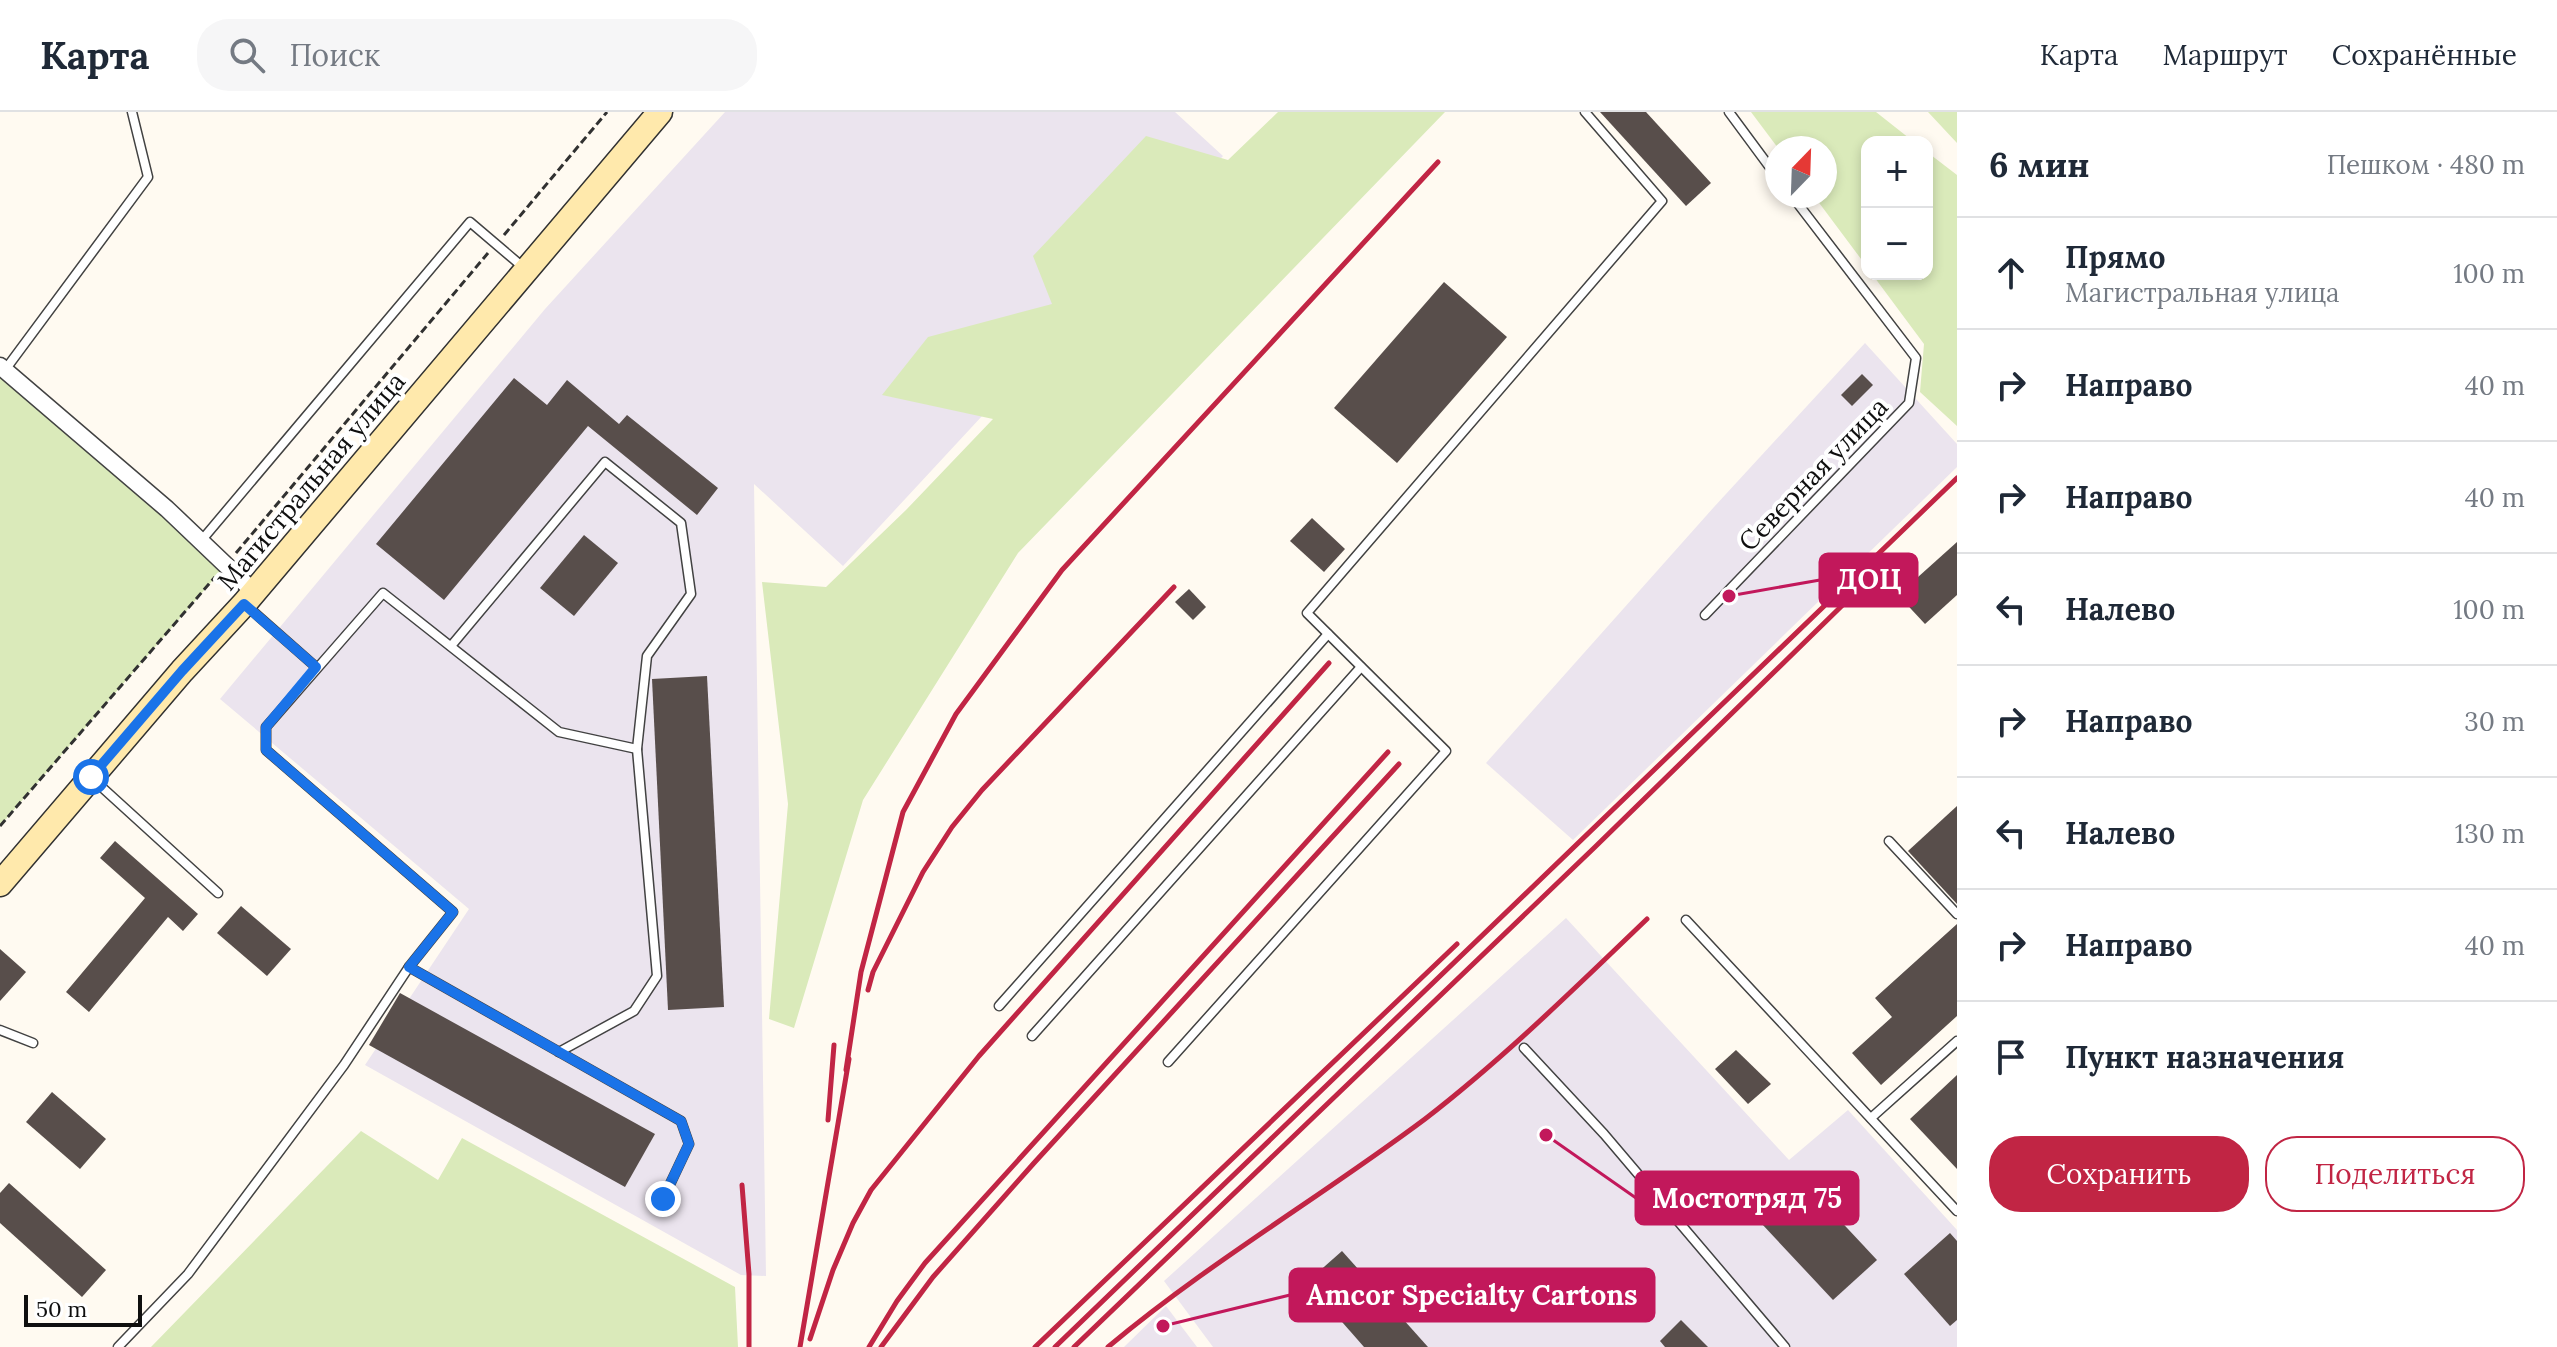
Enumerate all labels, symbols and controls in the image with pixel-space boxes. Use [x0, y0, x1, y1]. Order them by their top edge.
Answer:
search box [197, 19, 757, 91]
text: Карта [40, 31, 149, 79]
icon: search [225, 33, 269, 77]
text: Поиск [289, 36, 380, 74]
text: Карта [2040, 37, 2118, 73]
text: Маршрут [2162, 37, 2288, 73]
text: Сохранённые [2332, 37, 2517, 73]
north arrow [1765, 136, 1837, 208]
map controls [1861, 136, 1933, 280]
button: + [1861, 136, 1933, 208]
text: 6 мин [1989, 143, 2090, 186]
text: Пешком · 480 m [2327, 148, 2525, 181]
button: − [1861, 208, 1933, 280]
text: Прямо [2065, 238, 2166, 276]
icon: ahead [1989, 251, 2033, 295]
text: 100 m [2453, 257, 2525, 290]
text: Магистральная улица [2065, 276, 2340, 309]
icon: right [1989, 363, 2033, 407]
street label: Магистральная улица [210, 365, 412, 597]
text: Направо [2065, 366, 2193, 404]
text: 40 m [2465, 369, 2525, 402]
street label: Северная улица [1731, 390, 1895, 558]
icon: right [1989, 475, 2033, 519]
text: Направо [2065, 478, 2193, 516]
text: 40 m [2465, 481, 2525, 514]
callout: ДОЦ [1820, 554, 1917, 606]
text: ДОЦ [1837, 561, 1902, 597]
icon: left [1989, 587, 2033, 631]
text: Налево [2065, 590, 2175, 628]
text: 100 m [2453, 593, 2525, 626]
icon: right [1989, 699, 2033, 743]
text: Направо [2065, 702, 2193, 740]
text: 30 m [2464, 705, 2525, 738]
route start [73, 759, 109, 795]
icon: left [1989, 811, 2033, 855]
text: Налево [2065, 814, 2175, 852]
text: 130 m [2455, 817, 2525, 850]
icon: right [1989, 923, 2033, 967]
text: Направо [2065, 926, 2193, 964]
text: 40 m [2465, 929, 2525, 962]
icon: arrive [1989, 1035, 2033, 1079]
text: Пункт назначения [2065, 1038, 2344, 1076]
button: Сохранить [1989, 1136, 2249, 1212]
button: Поделиться [2265, 1136, 2525, 1212]
callout: Мостотряд 75 [1636, 1172, 1858, 1224]
text: Мостотряд 75 [1652, 1180, 1842, 1216]
route end [645, 1181, 681, 1217]
callout: Amcor Specialty Cartons [1290, 1269, 1654, 1321]
text: Amcor Specialty Cartons [1306, 1277, 1638, 1313]
scale bar [24, 1291, 142, 1327]
text: 50 m [36, 1295, 87, 1323]

